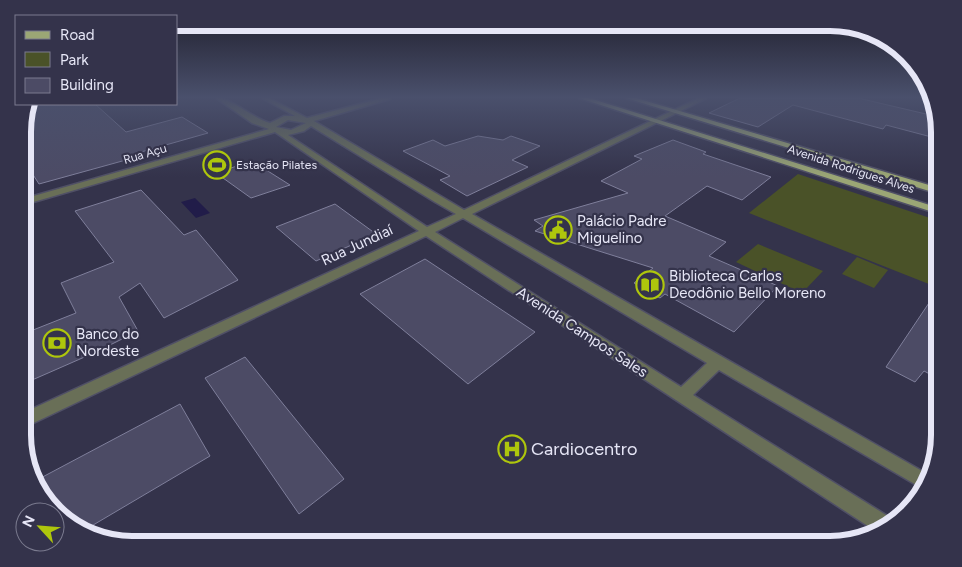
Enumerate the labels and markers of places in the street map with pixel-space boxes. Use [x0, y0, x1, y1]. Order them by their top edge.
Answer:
sports icon: Estação Pilates [202, 150, 232, 180]
place label: Estação Pilates [236, 158, 317, 172]
place label: Palácio Padre Miguelino [577, 212, 666, 247]
public building icon: Palácio Padre Miguelino [543, 215, 573, 245]
place label: Biblioteca Carlos Deodônio Bello Moreno [669, 267, 826, 302]
library icon: Biblioteca Carlos Deodônio Bello Moreno [635, 270, 665, 300]
place label: Banco do Nordeste [76, 325, 139, 360]
bank icon: Banco do Nordeste [42, 328, 72, 358]
hospital icon: Cardiocentro [497, 434, 527, 464]
place label: Cardiocentro [531, 438, 637, 460]

